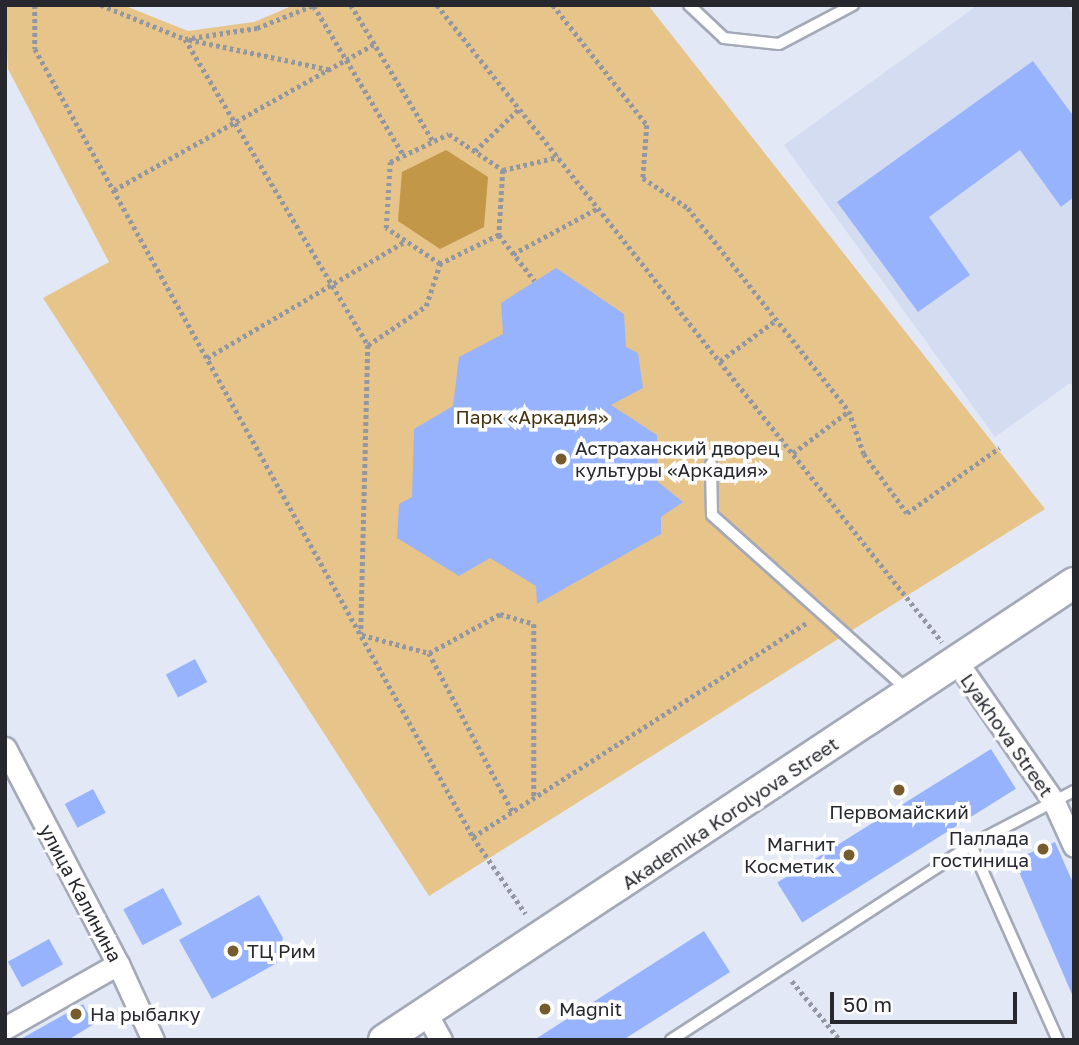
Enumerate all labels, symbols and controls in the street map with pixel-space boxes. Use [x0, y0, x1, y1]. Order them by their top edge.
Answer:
park label: Парк «Аркадия» [455, 406, 609, 428]
place label: Астраханский дворец культуры «Аркадия» [575, 437, 780, 481]
marker: Астраханский дворец культуры «Аркадия» [553, 451, 569, 467]
street label: Lyakhova Street [956, 669, 1058, 801]
street label: Akademika Korolyova Street [617, 732, 843, 894]
marker: Первомайский [891, 782, 907, 798]
place label: Первомайский [829, 801, 969, 823]
street label: улица Калинина [35, 820, 127, 966]
place label: Паллада гостиница [932, 827, 1029, 871]
place label: Магнит Косметик [744, 833, 835, 877]
marker: Паллада гостиница [1035, 841, 1051, 857]
marker: Магнит Косметик [841, 847, 857, 863]
place label: ТЦ Рим [247, 940, 316, 962]
marker: ТЦ Рим [225, 943, 241, 959]
scale bar [834, 978, 1021, 1022]
text: 50 m [843, 991, 892, 1017]
place label: Magnit [559, 998, 622, 1020]
marker: Magnit [537, 1001, 553, 1017]
place label: На рыбалку [90, 1003, 200, 1025]
marker: На рыбалку [68, 1006, 84, 1022]

